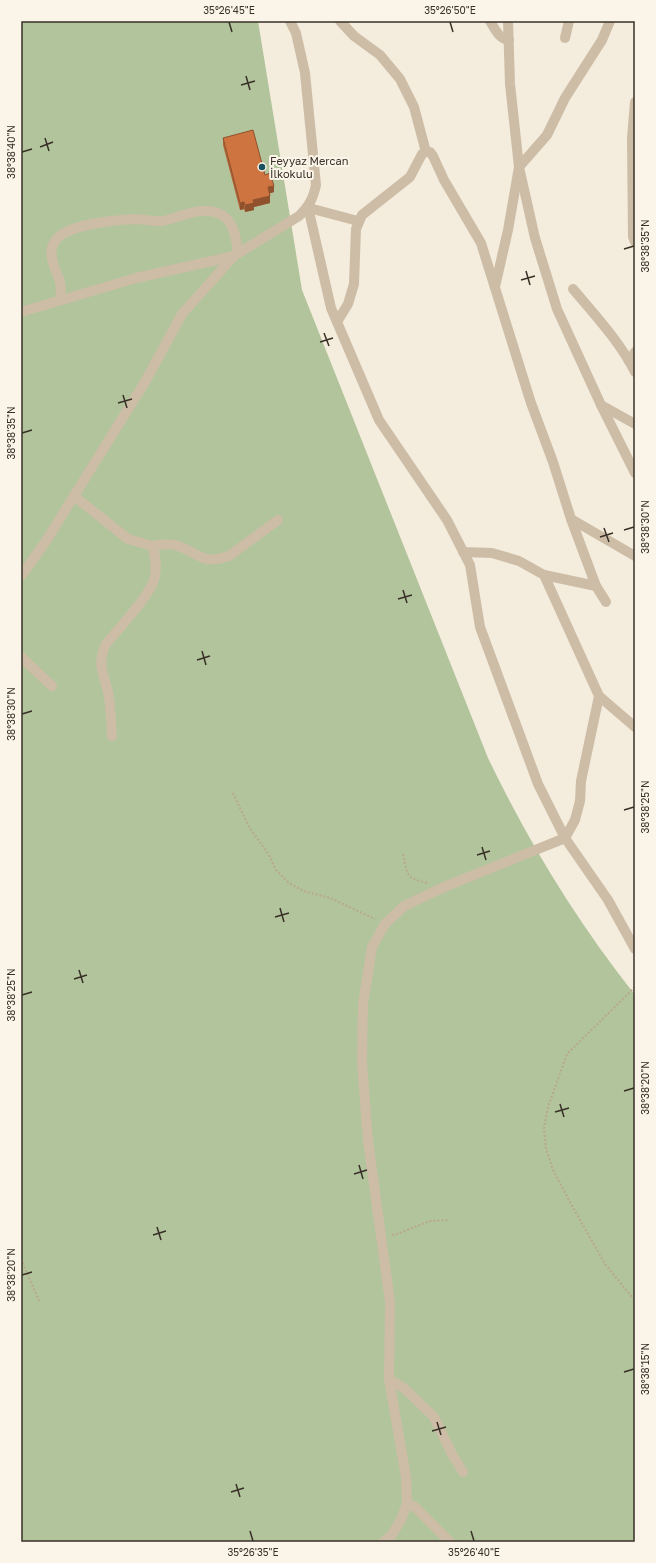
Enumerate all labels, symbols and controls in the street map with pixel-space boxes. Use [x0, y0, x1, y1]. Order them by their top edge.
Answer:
text: 35°26'45"E [203, 4, 255, 16]
text: 35°26'50"E [424, 4, 476, 16]
text: 38°38'40"N [5, 125, 17, 179]
place label: Feyyaz Mercan İlkokulu [270, 154, 349, 180]
marker: Feyyaz Mercan İlkokulu [257, 162, 267, 172]
text: 38°38'35"N [639, 219, 651, 273]
text: 38°38'35"N [5, 406, 17, 460]
text: 38°38'30"N [639, 500, 651, 554]
text: 38°38'30"N [5, 687, 17, 741]
text: 38°38'25"N [639, 780, 651, 834]
text: 38°38'25"N [5, 968, 17, 1022]
text: 38°38'20"N [639, 1061, 651, 1115]
text: 38°38'20"N [5, 1248, 17, 1302]
text: 38°38'15"N [639, 1343, 651, 1395]
text: 35°26'35"E [227, 1546, 279, 1558]
text: 35°26'40"E [448, 1546, 500, 1558]

